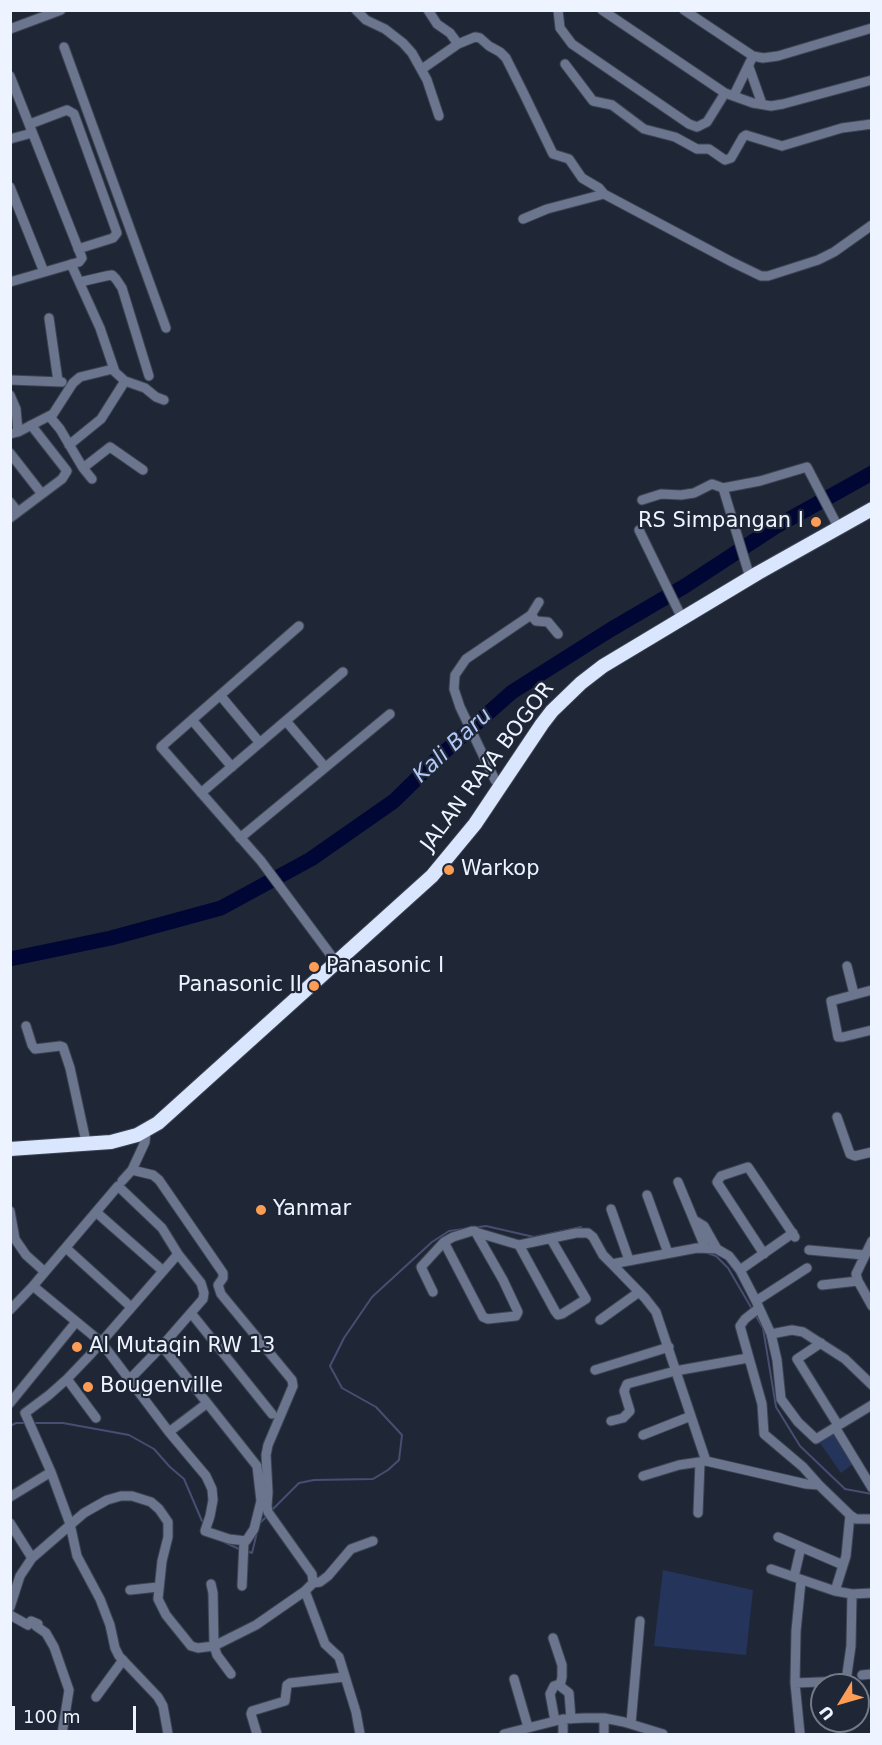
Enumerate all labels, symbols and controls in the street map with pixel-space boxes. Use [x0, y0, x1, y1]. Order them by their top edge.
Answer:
place label: RS Simpangan I [638, 509, 804, 535]
marker: RS Simpangan I [809, 515, 823, 529]
street label: JALAN RAYA BOGOR [416, 677, 560, 857]
water label: Kali Baru [408, 703, 498, 789]
place label: Warkop [461, 857, 540, 883]
marker: Warkop [442, 863, 456, 877]
place label: Panasonic I [326, 954, 444, 980]
marker: Panasonic I [307, 960, 321, 974]
place label: Panasonic II [178, 973, 302, 999]
marker: Panasonic II [307, 979, 321, 993]
place label: Yanmar [273, 1197, 351, 1223]
marker: Yanmar [254, 1203, 268, 1217]
place label: Al Mutaqin RW 13 [89, 1334, 275, 1360]
marker: Al Mutaqin RW 13 [70, 1340, 84, 1354]
place label: Bougenville [100, 1374, 223, 1400]
marker: Bougenville [81, 1380, 95, 1394]
north arrow [810, 1673, 870, 1733]
scale bar [15, 1694, 140, 1732]
text: U [815, 1702, 838, 1724]
text: 100 m [23, 1706, 81, 1727]

